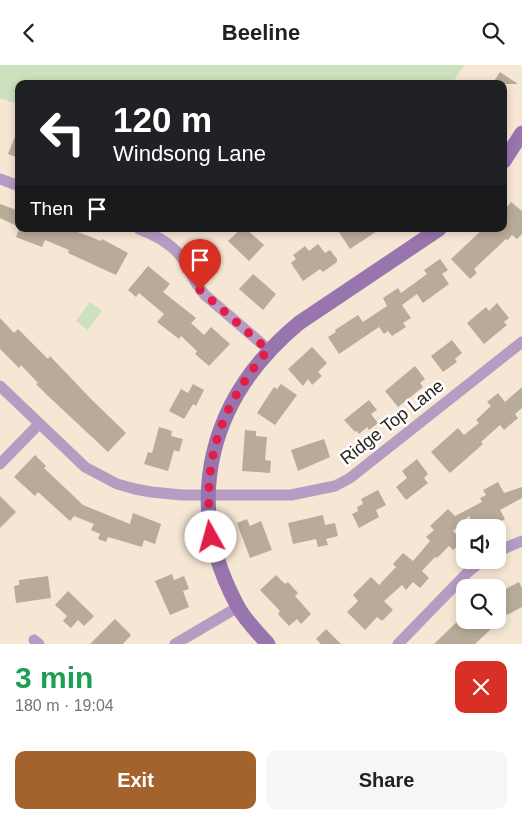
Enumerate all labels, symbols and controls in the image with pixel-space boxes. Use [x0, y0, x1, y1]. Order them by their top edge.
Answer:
icon: back [15, 19, 43, 47]
icon: search [479, 19, 507, 47]
text: Beeline [222, 20, 300, 45]
icon: left [30, 100, 95, 165]
text: 120 m [113, 100, 212, 139]
text: Windsong Lane [113, 141, 266, 166]
icon: arrive [83, 195, 111, 223]
text: Then [30, 198, 73, 219]
pin [179, 239, 221, 290]
icon: arrive [186, 246, 214, 274]
street label: Ridge Top Lane [336, 375, 448, 469]
position arrow [184, 510, 236, 562]
map controls [456, 519, 506, 629]
button: sound [456, 519, 506, 569]
button: search [456, 579, 506, 629]
text: 3 min [15, 661, 93, 694]
button: close [455, 661, 507, 713]
text: 180 m · 19:04 [15, 697, 114, 714]
button: Exit [15, 751, 256, 809]
button: Share [266, 751, 507, 809]

